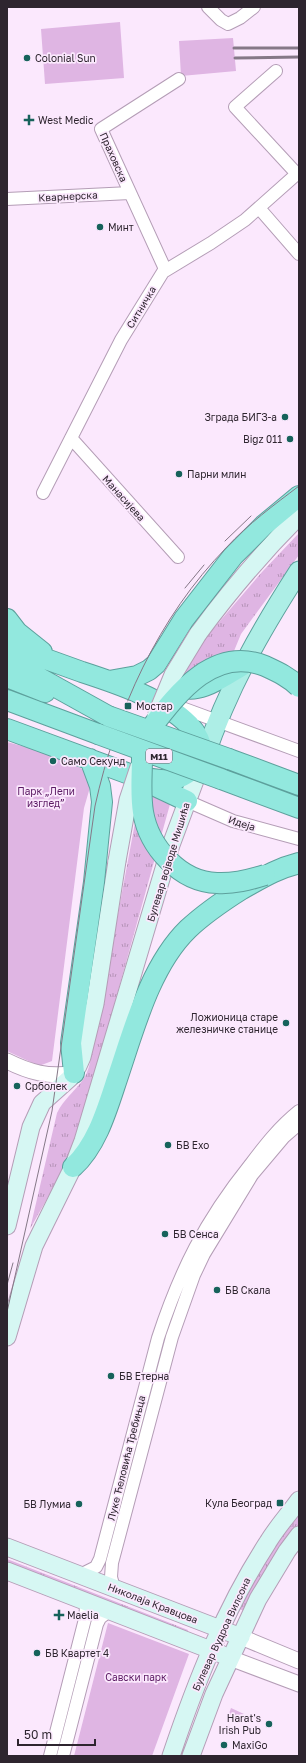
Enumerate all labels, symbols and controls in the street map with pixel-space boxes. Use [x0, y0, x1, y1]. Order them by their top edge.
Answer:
place label: Colonial Sun [35, 52, 96, 64]
marker: Colonial Sun [22, 53, 32, 63]
marker: West Medic [23, 114, 35, 126]
place label: West Medic [38, 114, 94, 126]
street label: Праховска [98, 130, 130, 184]
street label: Кварнерска [38, 188, 98, 204]
place label: Минт [108, 221, 134, 233]
marker: Минт [95, 222, 105, 232]
street label: Ситничка [124, 284, 158, 330]
place label: Зграда БИГЗ-а [204, 411, 277, 423]
marker: Зграда БИГЗ-а [280, 412, 290, 422]
place label: Bigz 011 [243, 433, 282, 445]
marker: Bigz 011 [285, 434, 295, 444]
place label: Парни млин [187, 468, 246, 480]
marker: Парни млин [174, 469, 184, 479]
street label: Манасијева [100, 473, 148, 523]
place label: Мостар [136, 700, 173, 712]
marker: Мостар [123, 701, 133, 711]
road number: M11 [146, 749, 172, 763]
place label: Само Секунд [61, 755, 125, 767]
marker: Само Секунд [48, 756, 58, 766]
park label: Парк „Лепи изглед” [17, 785, 75, 809]
street label: Булевар војводе Мишића [144, 801, 192, 923]
street label: Идеја [227, 813, 257, 833]
place label: Ложионица старе железничке станице [176, 1011, 278, 1035]
marker: Ложионица старе железничке станице [281, 1018, 291, 1028]
place label: Срболек [25, 1080, 67, 1092]
marker: Срболек [12, 1081, 22, 1091]
place label: БВ Ехо [176, 1139, 209, 1151]
marker: БВ Ехо [163, 1140, 173, 1150]
place label: БВ Сенса [173, 1228, 219, 1240]
marker: БВ Сенса [160, 1229, 170, 1239]
place label: БВ Скала [225, 1284, 270, 1296]
marker: БВ Скала [212, 1285, 222, 1295]
place label: БВ Етерна [119, 1370, 169, 1382]
marker: БВ Етерна [106, 1371, 116, 1381]
street label: Луке Ћеловића Требињца [105, 1394, 147, 1522]
place label: Кула Београд [205, 1497, 272, 1509]
place label: БВ Лумиа [23, 1498, 71, 1510]
marker: Кула Београд [275, 1498, 285, 1508]
marker: БВ Лумиа [74, 1499, 84, 1509]
street label: Булевар Вудроа Вилсона [189, 1576, 253, 1692]
street label: Николаја Кравцова [106, 1580, 200, 1626]
place label: Maelia [67, 1609, 99, 1621]
marker: Maelia [54, 1610, 64, 1620]
place label: БВ Квартет 4 [45, 1647, 109, 1659]
marker: БВ Квартет 4 [32, 1648, 42, 1658]
park label: Савски парк [105, 1671, 167, 1683]
place label: Harat's Irish Pub [219, 1712, 261, 1736]
marker: Harat's Irish Pub [264, 1719, 274, 1729]
scale bar [18, 1721, 95, 1747]
text: 50 m [24, 1727, 52, 1742]
place label: MaxiGo [232, 1739, 267, 1751]
marker: MaxiGo [219, 1740, 229, 1750]

